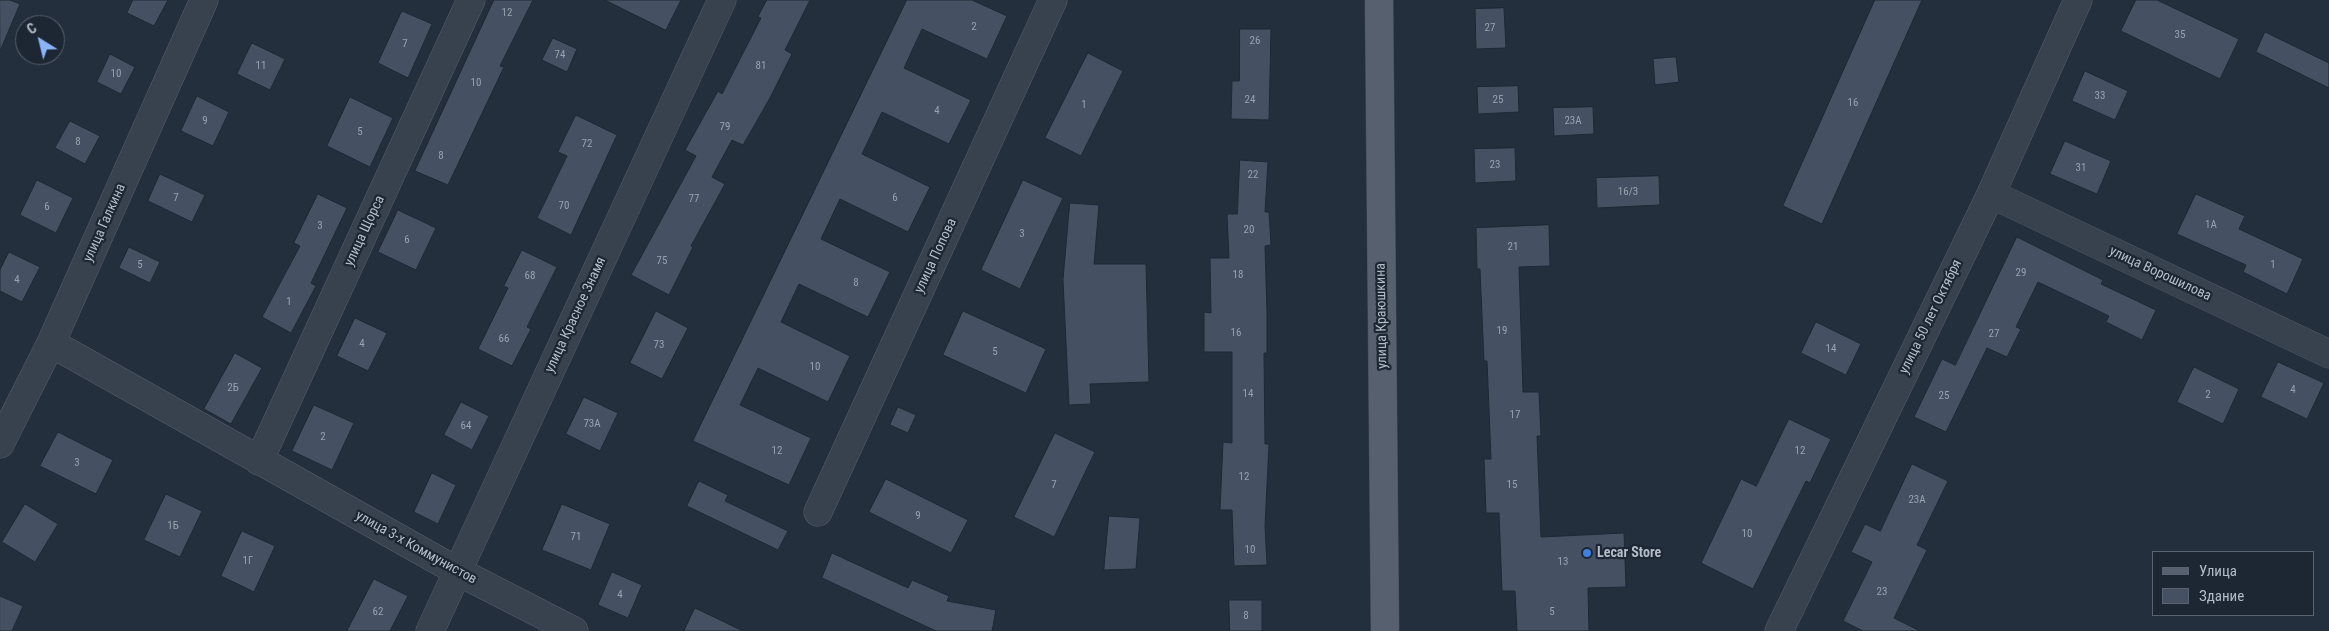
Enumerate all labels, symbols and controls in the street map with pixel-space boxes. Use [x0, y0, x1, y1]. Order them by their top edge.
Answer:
house number: 12 [502, 6, 512, 20]
north arrow [15, 15, 65, 65]
text: С [24, 20, 40, 37]
house number: 2 [971, 20, 977, 34]
house number: 27 [1485, 21, 1495, 35]
house number: 35 [2175, 28, 2185, 42]
house number: 26 [1250, 34, 1260, 48]
house number: 7 [402, 37, 408, 51]
house number: 74 [555, 48, 565, 62]
house number: 11 [256, 59, 266, 73]
house number: 81 [756, 59, 766, 73]
house number: 10 [111, 67, 121, 81]
house number: 10 [471, 76, 481, 90]
house number: 33 [2095, 89, 2105, 103]
house number: 24 [1245, 93, 1255, 107]
house number: 25 [1493, 93, 1503, 107]
house number: 16 [1848, 96, 1858, 110]
house number: 1 [1081, 98, 1087, 112]
house number: 4 [934, 104, 940, 118]
house number: 9 [202, 114, 208, 128]
house number: 23А [1564, 114, 1582, 128]
house number: 79 [720, 120, 730, 134]
house number: 5 [357, 125, 363, 139]
house number: 8 [75, 135, 81, 149]
house number: 72 [582, 137, 592, 151]
house number: 8 [438, 149, 444, 163]
house number: 23 [1490, 158, 1500, 172]
house number: 31 [2076, 161, 2086, 175]
house number: 22 [1248, 168, 1258, 182]
street label: улица Галкина [80, 181, 130, 265]
house number: 16/3 [1618, 185, 1638, 199]
house number: 7 [173, 191, 179, 205]
house number: 6 [892, 191, 898, 205]
house number: 77 [689, 192, 699, 206]
street label: улица Щорса [341, 193, 389, 269]
house number: 70 [559, 199, 569, 213]
house number: 6 [44, 200, 50, 214]
street label: улица Попова [911, 216, 961, 296]
house number: 1А [2205, 218, 2217, 232]
house number: 3 [317, 219, 323, 233]
house number: 20 [1244, 223, 1254, 237]
house number: 3 [1019, 227, 1025, 241]
house number: 6 [404, 233, 410, 247]
house number: 21 [1508, 240, 1518, 254]
street label: улица Ворошилова [2106, 243, 2214, 305]
house number: 75 [657, 254, 667, 268]
street label: улица Красное Знамя [542, 255, 610, 375]
street label: улица 50 лет Октября [1896, 257, 1966, 377]
house number: 5 [137, 258, 143, 272]
house number: 1 [2270, 258, 2276, 272]
street label: улица Краюшкина [1373, 263, 1391, 369]
house number: 29 [2016, 266, 2026, 280]
house number: 18 [1233, 268, 1243, 282]
house number: 68 [525, 269, 535, 283]
house number: 4 [14, 273, 20, 287]
house number: 8 [853, 276, 859, 290]
house number: 1 [286, 295, 292, 309]
house number: 19 [1497, 324, 1507, 338]
house number: 16 [1231, 326, 1241, 340]
house number: 27 [1989, 327, 1999, 341]
house number: 66 [499, 332, 509, 346]
house number: 4 [359, 337, 365, 351]
house number: 73 [654, 338, 664, 352]
house number: 14 [1826, 342, 1836, 356]
house number: 5 [992, 345, 998, 359]
house number: 10 [810, 360, 820, 374]
house number: 2Б [227, 381, 239, 395]
house number: 4 [2290, 383, 2296, 397]
house number: 14 [1243, 387, 1253, 401]
house number: 2 [2205, 388, 2211, 402]
house number: 25 [1939, 389, 1949, 403]
house number: 17 [1510, 408, 1520, 422]
house number: 73А [583, 417, 601, 431]
house number: 64 [461, 419, 471, 433]
house number: 2 [320, 430, 326, 444]
house number: 12 [772, 444, 782, 458]
house number: 12 [1795, 444, 1805, 458]
house number: 3 [74, 456, 80, 470]
house number: 12 [1239, 470, 1249, 484]
house number: 7 [1051, 478, 1057, 492]
house number: 15 [1507, 478, 1517, 492]
house number: 23А [1908, 493, 1926, 507]
street label: улица 3-х Коммунистов [352, 508, 480, 588]
house number: 9 [915, 509, 921, 523]
house number: 1Б [167, 519, 179, 533]
house number: 10 [1742, 527, 1752, 541]
house number: 71 [571, 530, 581, 544]
house number: 10 [1245, 543, 1255, 557]
place label: Lecar Store [1597, 545, 1661, 561]
marker: Lecar Store [1581, 547, 1593, 559]
legend [2152, 551, 2314, 616]
house number: 1Г [243, 554, 253, 568]
house number: 13 [1558, 555, 1568, 569]
text: Улица [2199, 562, 2237, 580]
house number: 23 [1877, 585, 1887, 599]
text: Здание [2199, 587, 2244, 605]
house number: 4 [617, 588, 623, 602]
house number: 62 [373, 605, 383, 619]
house number: 5 [1549, 605, 1555, 619]
house number: 8 [1243, 609, 1249, 623]

